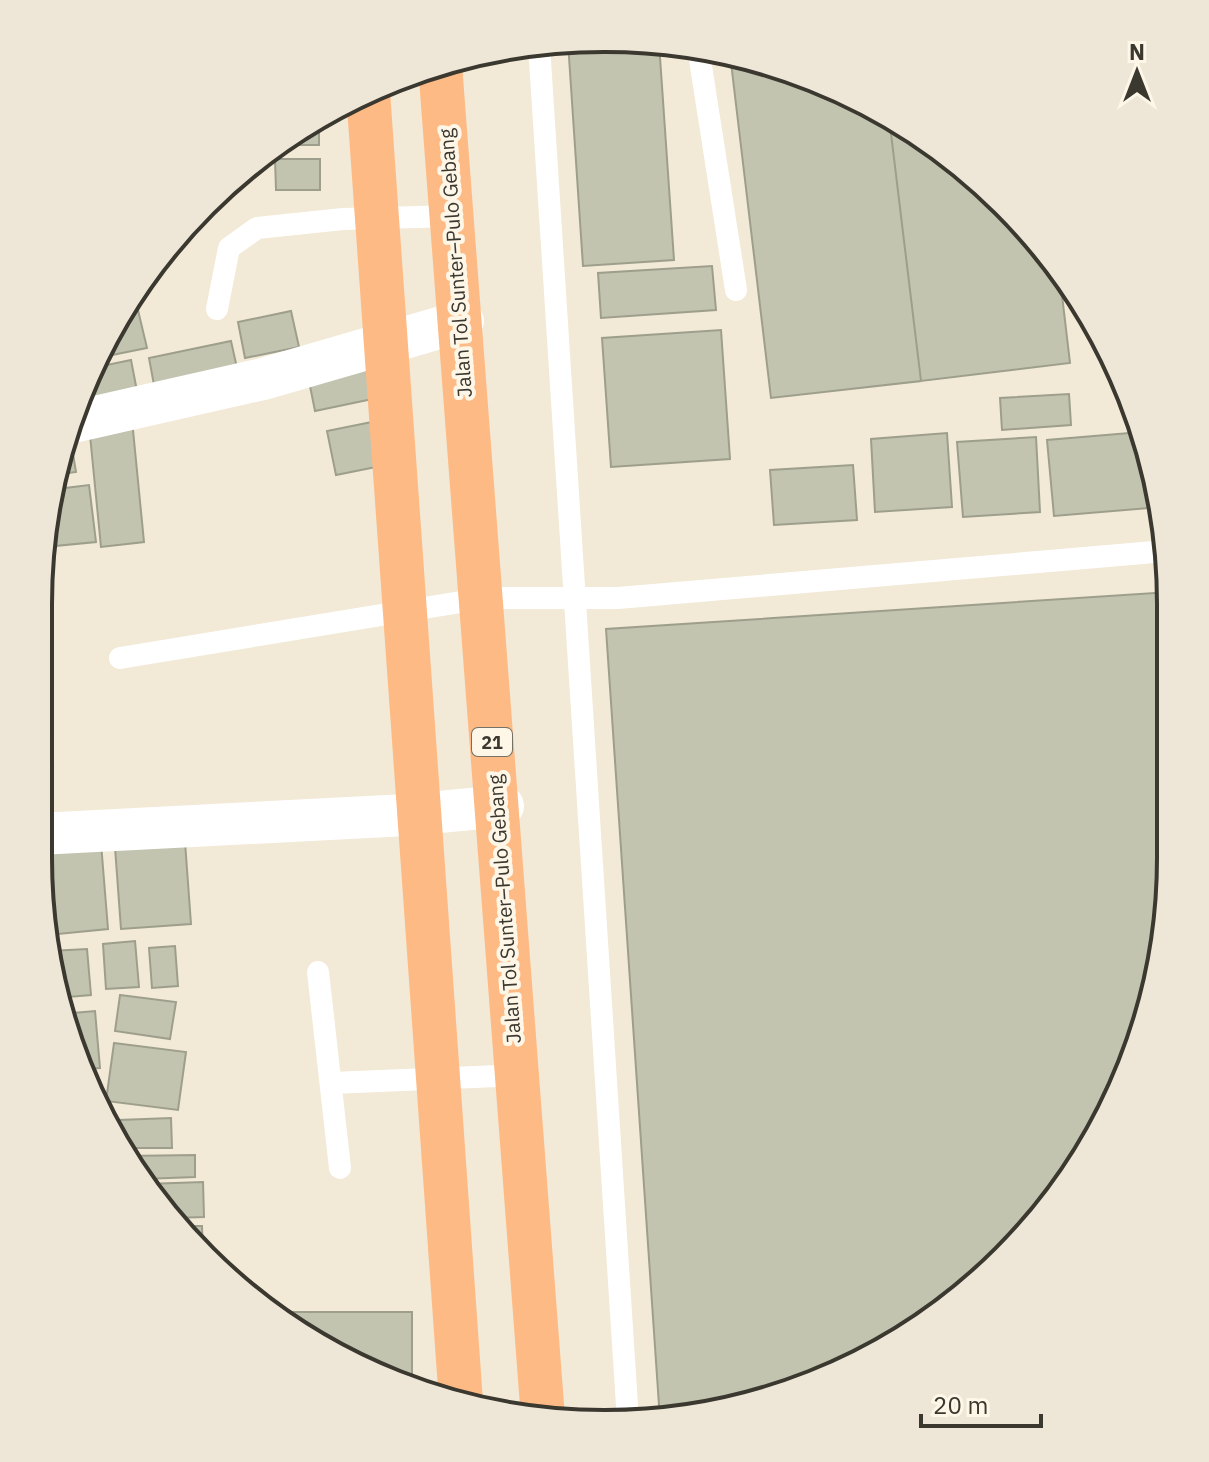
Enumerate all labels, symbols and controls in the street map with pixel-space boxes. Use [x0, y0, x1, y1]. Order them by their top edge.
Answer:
north arrow [1097, 32, 1177, 112]
text: N [1129, 37, 1145, 66]
street label: Jalan Tol Sunter–Pulo Gebang [432, 127, 478, 398]
road number: 21 [472, 728, 512, 756]
street label: Jalan Tol Sunter–Pulo Gebang [481, 773, 527, 1044]
scale bar [921, 1378, 1041, 1428]
text: 20 m [933, 1389, 988, 1421]

